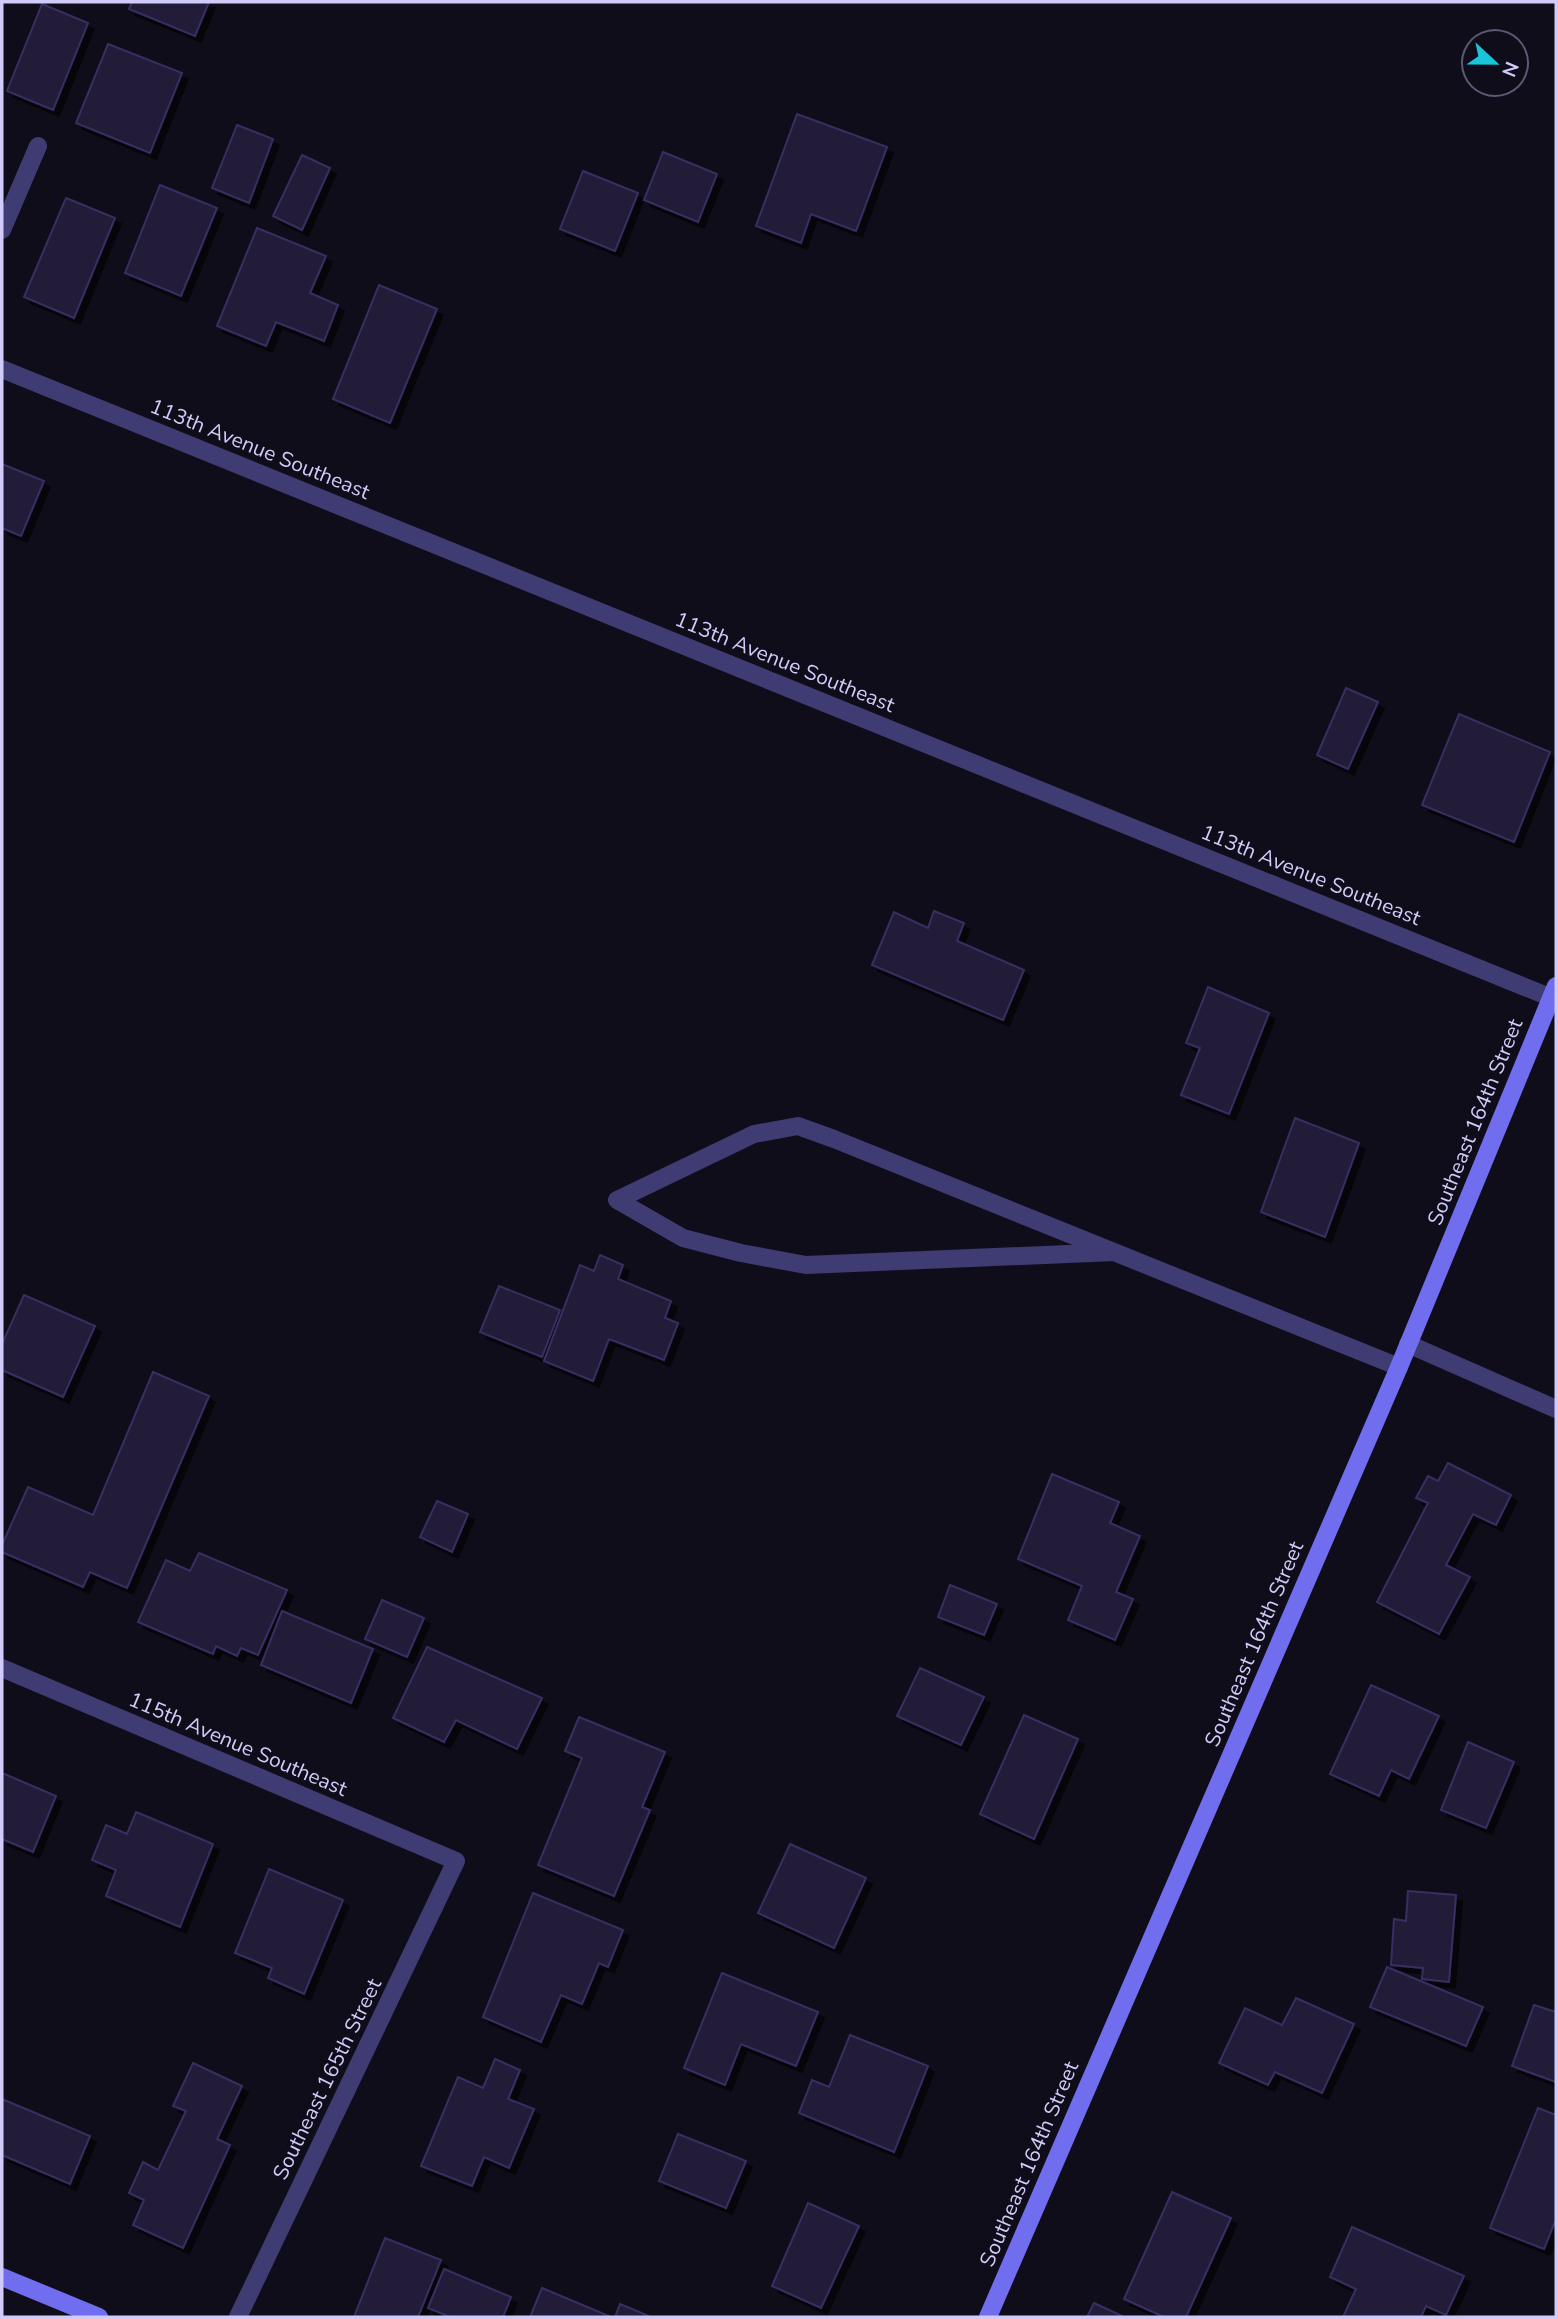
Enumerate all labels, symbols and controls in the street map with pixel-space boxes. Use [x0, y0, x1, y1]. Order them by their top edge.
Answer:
north arrow [1460, 28, 1530, 98]
text: N [1495, 58, 1525, 80]
street label: 113th Avenue Southeast [146, 392, 375, 506]
street label: 113th Avenue Southeast [671, 605, 900, 719]
street label: 113th Avenue Southeast [1197, 818, 1426, 932]
street label: Southeast 164th Street [1421, 1014, 1530, 1229]
street label: Southeast 164th Street [1198, 1536, 1310, 1751]
street label: 115th Avenue Southeast [125, 1685, 352, 1803]
street label: Southeast 165th Street [266, 1973, 388, 2184]
street label: Southeast 164th Street [973, 2056, 1085, 2271]

